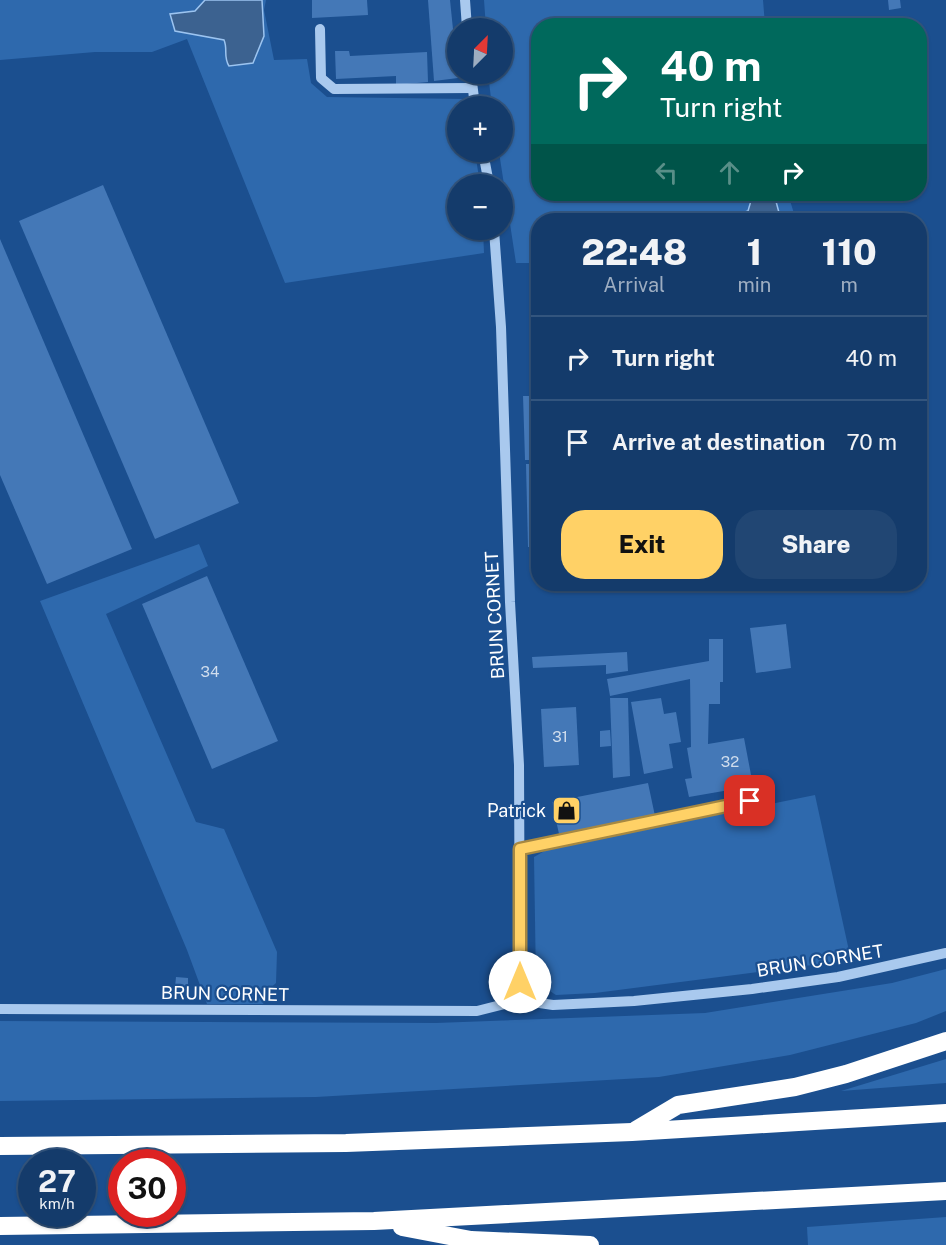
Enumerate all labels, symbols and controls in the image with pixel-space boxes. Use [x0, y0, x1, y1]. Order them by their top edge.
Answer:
north arrow [447, 18, 513, 84]
map controls [447, 18, 513, 240]
text: 40 m [660, 41, 762, 90]
icon: right [561, 42, 639, 120]
text: Turn right [660, 91, 783, 123]
button: + [447, 96, 513, 162]
icon: left [650, 156, 683, 189]
icon: ahead [713, 156, 746, 189]
icon: right [776, 156, 809, 189]
button: − [447, 174, 513, 240]
text: 22:48 [581, 231, 687, 273]
text: 1 [746, 231, 762, 273]
text: 110 [822, 231, 877, 273]
text: Arrival [603, 273, 665, 297]
text: min [737, 273, 771, 297]
text: m [841, 273, 858, 297]
icon: right [561, 342, 594, 375]
text: Turn right [612, 345, 715, 371]
text: 40 m [845, 345, 897, 371]
icon: arrive [561, 426, 594, 459]
text: Arrive at destination [612, 429, 825, 455]
text: 70 m [846, 429, 897, 455]
button: Exit [561, 510, 723, 579]
button: Share [735, 510, 897, 579]
street label: BRUN CORNET [481, 550, 508, 680]
house number: 34 [201, 663, 219, 680]
house number: 31 [552, 728, 568, 745]
house number: 32 [721, 753, 739, 770]
pin [724, 775, 775, 826]
icon: arrive [733, 784, 766, 817]
shop icon: Patrick [551, 795, 583, 827]
place label: Patrick [487, 800, 546, 821]
street label: BRUN CORNET [755, 940, 885, 981]
position arrow [488, 950, 552, 1014]
street label: BRUN CORNET [161, 982, 290, 1005]
speed limit sign: 30 [108, 1149, 186, 1227]
text: 27 [38, 1163, 76, 1199]
text: km/h [39, 1195, 75, 1212]

